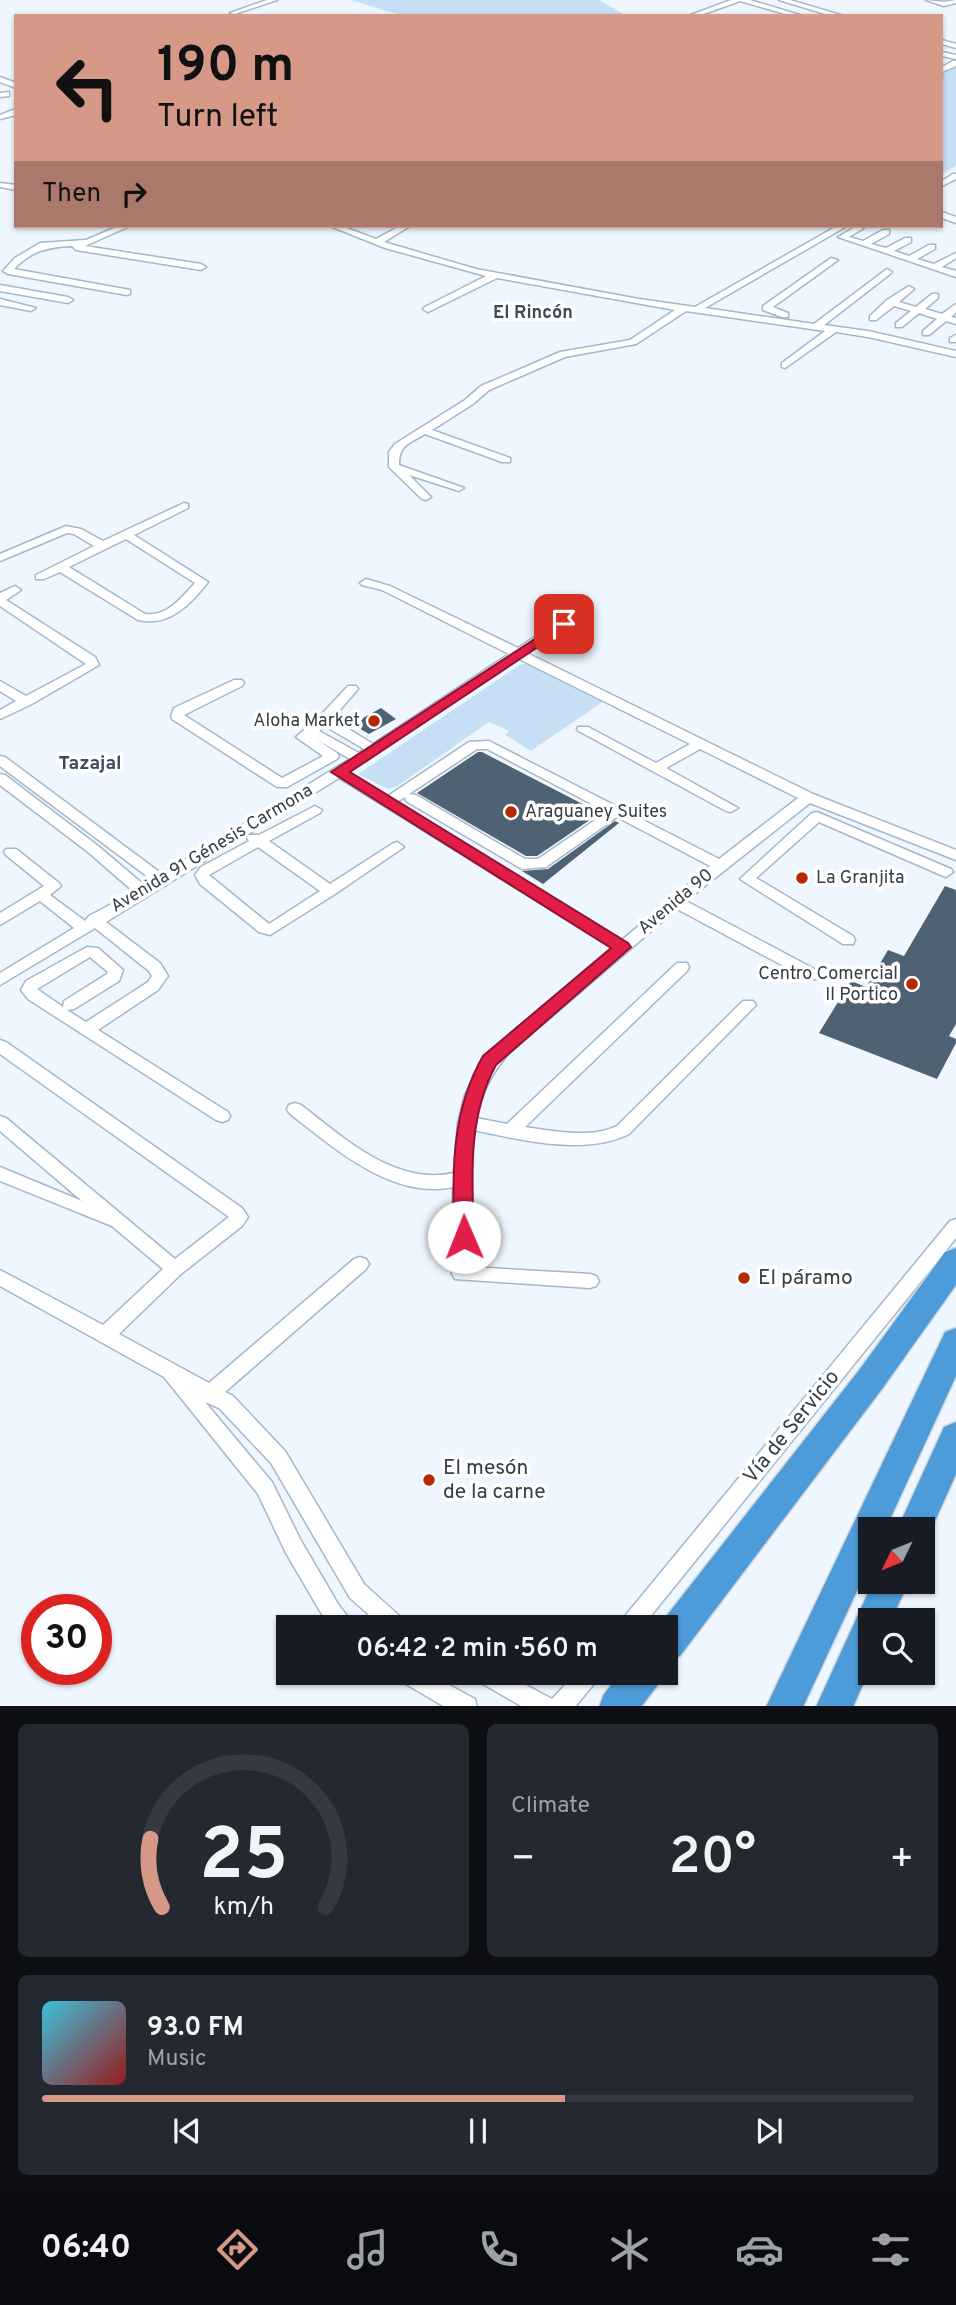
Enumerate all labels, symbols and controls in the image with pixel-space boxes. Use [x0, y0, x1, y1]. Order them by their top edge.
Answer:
text: 190 m [157, 37, 294, 99]
icon: left [42, 42, 133, 133]
text: Turn left [157, 98, 278, 138]
icon: right [115, 175, 153, 213]
text: Then [42, 178, 101, 211]
district label: El Rincón [493, 302, 573, 325]
pin [534, 594, 594, 654]
icon: arrive [545, 605, 583, 643]
place label: Aloha Market [253, 710, 360, 733]
marker: Aloha Market [366, 713, 382, 729]
district label: Tazajal [58, 752, 122, 776]
street label: Avenida 91 Génesis Carmona [107, 779, 317, 919]
place label: Araguaney Suites [525, 801, 667, 824]
marker: Araguaney Suites [503, 804, 519, 820]
street label: Avenida 90 [634, 864, 718, 940]
place label: La Granjita [816, 867, 904, 890]
marker: La Granjita [794, 870, 810, 886]
place label: Centro Comercial Il Portico [758, 963, 898, 1007]
marker: Centro Comercial Il Portico [904, 976, 920, 992]
position arrow [427, 1200, 501, 1274]
place label: El páramo [758, 1265, 853, 1292]
marker: El páramo [736, 1270, 752, 1286]
street label: Vía de Servicio [738, 1365, 846, 1489]
place label: El mesón de la carne [443, 1455, 546, 1506]
marker: El mesón de la carne [421, 1472, 437, 1488]
north arrow [858, 1517, 934, 1594]
map controls [858, 1517, 935, 1685]
speed limit sign: 30 [21, 1594, 112, 1685]
button: search [858, 1608, 935, 1685]
text: 06:42 · 2 min · 560 m [356, 1633, 598, 1666]
text: Climate [511, 1792, 590, 1821]
text: 25 [199, 1813, 288, 1905]
text: 20° [669, 1826, 756, 1892]
text: − [511, 1836, 536, 1885]
text: + [889, 1836, 914, 1885]
text: km/h [213, 1891, 274, 1923]
text: 93.0 FM [147, 2012, 244, 2045]
text: Music [147, 2045, 207, 2074]
icon: previous [168, 2112, 206, 2150]
icon: pause [459, 2112, 497, 2150]
icon: next [750, 2112, 788, 2150]
icon: directions [213, 2225, 262, 2274]
icon: music [343, 2225, 392, 2274]
icon: phone [474, 2225, 523, 2274]
icon: climate [605, 2225, 654, 2274]
icon: car [735, 2225, 784, 2274]
icon: filters [866, 2225, 915, 2274]
text: 06:40 [41, 2229, 131, 2269]

